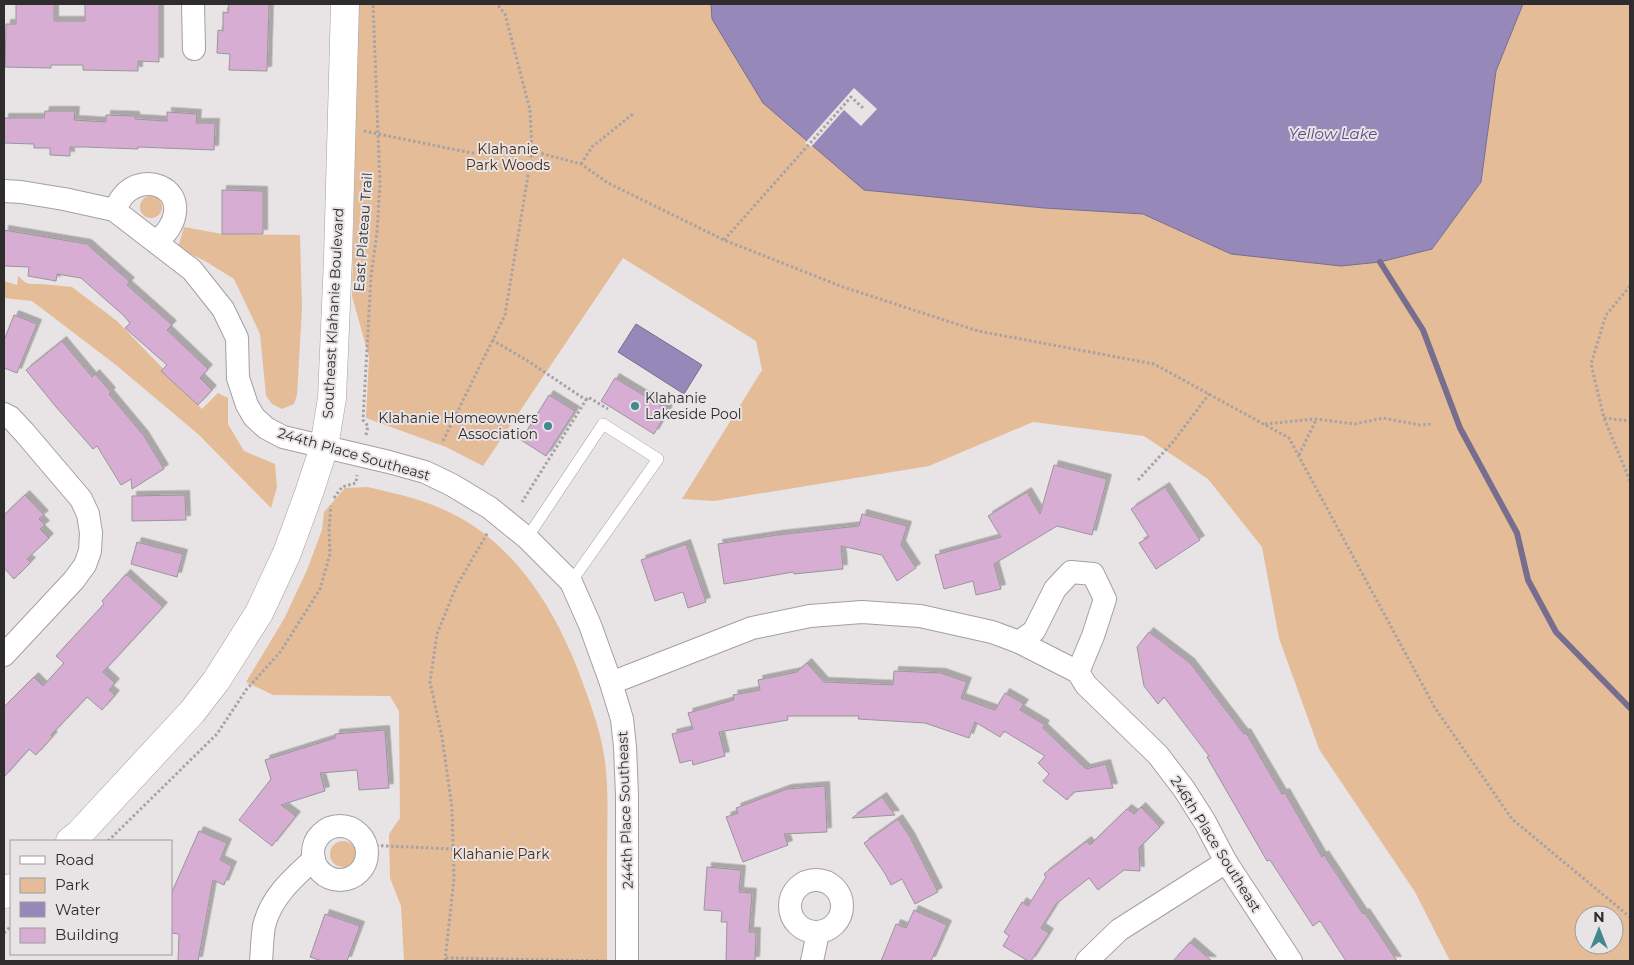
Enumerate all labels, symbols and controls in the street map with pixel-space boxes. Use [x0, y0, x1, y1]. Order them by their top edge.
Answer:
water label: Yellow Lake [1289, 124, 1377, 143]
park label: Klahanie Park Woods [466, 140, 550, 174]
street label: East Plateau Trail [350, 172, 376, 292]
street label: Southeast Klahanie Boulevard [318, 207, 348, 419]
place label: Klahanie Lakeside Pool [645, 389, 741, 423]
marker: Klahanie Lakeside Pool [629, 400, 641, 412]
place label: Klahanie Homeowners Association [378, 409, 538, 443]
marker: Klahanie Homeowners Association [542, 420, 554, 432]
street label: 244th Place Southeast [276, 424, 433, 484]
street label: 244th Place Southeast [613, 730, 637, 889]
street label: 246th Place Southeast [1167, 773, 1265, 916]
legend [10, 840, 172, 955]
park label: Klahanie Park [452, 845, 550, 863]
text: Road [55, 850, 94, 869]
text: Park [55, 875, 89, 894]
text: Water [55, 900, 101, 919]
north arrow [1574, 905, 1624, 955]
text: N [1593, 908, 1605, 926]
text: Building [55, 925, 119, 944]

